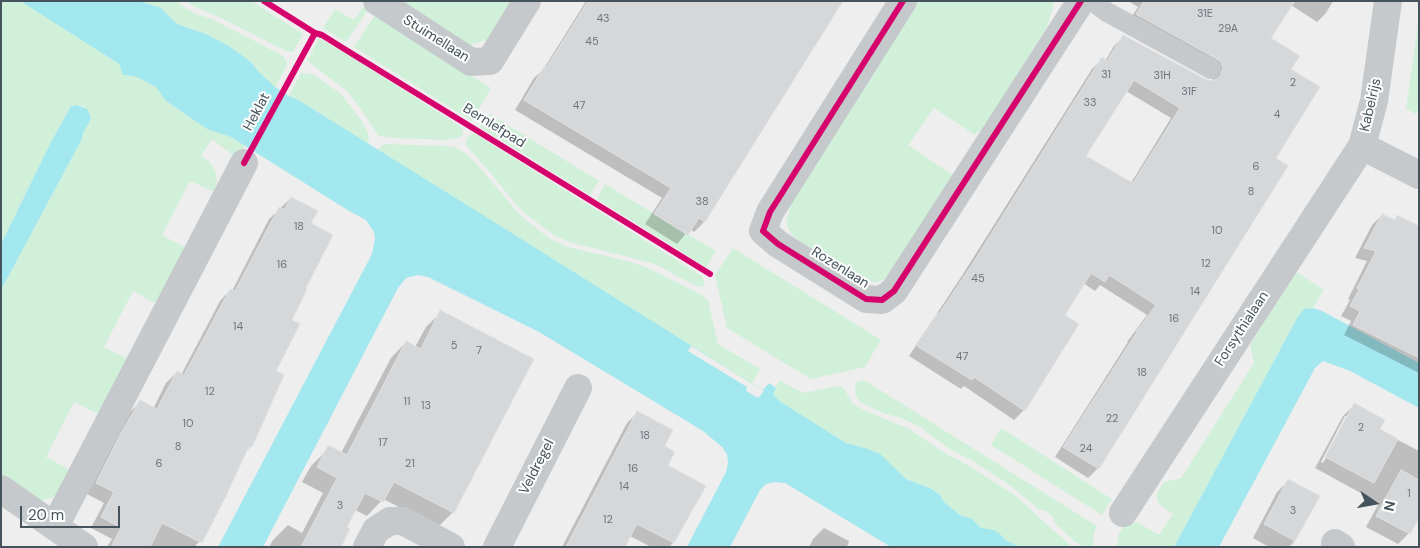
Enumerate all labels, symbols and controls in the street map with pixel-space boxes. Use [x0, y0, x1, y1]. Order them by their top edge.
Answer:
house number: 31E [1197, 7, 1213, 21]
street label: Stuimellaan [400, 12, 472, 66]
house number: 43 [596, 12, 610, 26]
house number: 29A [1218, 22, 1238, 36]
house number: 45 [585, 35, 599, 49]
house number: 31 [1101, 68, 1111, 82]
house number: 31H [1153, 69, 1171, 83]
house number: 2 [1290, 76, 1296, 90]
street label: Kabelrijs [1357, 77, 1385, 133]
house number: 31F [1181, 85, 1197, 99]
street label: Heklat [240, 90, 274, 134]
house number: 33 [1083, 96, 1097, 110]
house number: 47 [573, 99, 585, 113]
street label: Bernlefpad [460, 100, 528, 152]
house number: 4 [1274, 108, 1280, 122]
house number: 6 [1253, 160, 1259, 174]
house number: 8 [1248, 185, 1254, 199]
house number: 38 [695, 195, 709, 209]
house number: 18 [294, 220, 304, 234]
house number: 10 [1212, 224, 1222, 238]
street label: Rozenlaan [808, 244, 872, 292]
house number: 12 [1201, 257, 1211, 271]
house number: 16 [277, 258, 287, 272]
house number: 45 [971, 272, 985, 286]
house number: 14 [1190, 285, 1200, 299]
street label: Forsythialaan [1212, 288, 1272, 370]
house number: 16 [1169, 312, 1179, 326]
house number: 14 [233, 320, 243, 334]
house number: 5 [451, 339, 457, 353]
house number: 7 [476, 344, 482, 358]
house number: 47 [956, 350, 968, 364]
house number: 18 [1137, 366, 1147, 380]
house number: 12 [205, 385, 215, 399]
house number: 11 [404, 395, 410, 409]
house number: 13 [421, 399, 431, 413]
house number: 22 [1106, 412, 1118, 426]
house number: 10 [183, 417, 193, 431]
house number: 2 [1358, 421, 1364, 435]
house number: 18 [640, 429, 650, 443]
house number: 17 [378, 436, 388, 450]
street label: Veldregel [516, 437, 558, 497]
house number: 8 [175, 440, 181, 454]
house number: 24 [1080, 442, 1092, 456]
house number: 6 [156, 457, 162, 471]
house number: 21 [405, 457, 415, 471]
house number: 16 [628, 462, 638, 476]
north arrow [1350, 478, 1400, 528]
house number: 14 [619, 480, 629, 494]
house number: 1 [1407, 487, 1411, 501]
scale bar [22, 496, 122, 528]
house number: 3 [337, 499, 343, 513]
text: N [1380, 499, 1400, 513]
house number: 3 [1290, 504, 1296, 518]
text: 20 m [28, 505, 64, 525]
house number: 12 [603, 513, 613, 527]

